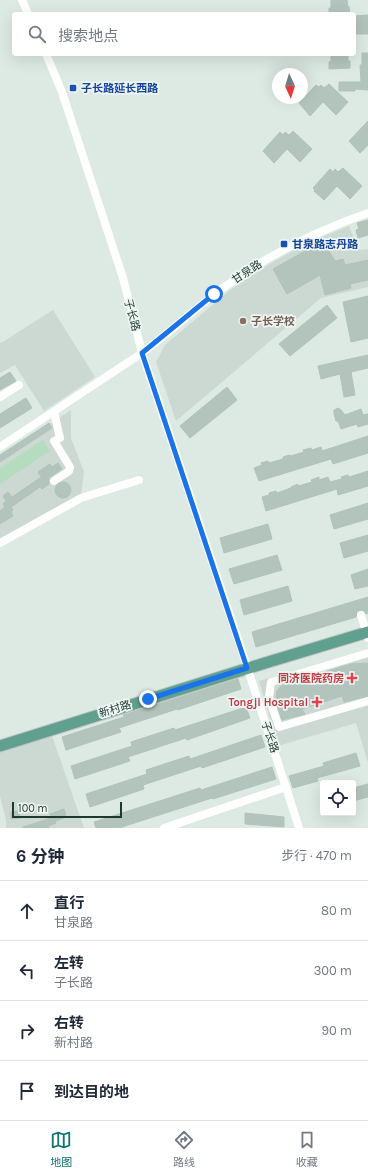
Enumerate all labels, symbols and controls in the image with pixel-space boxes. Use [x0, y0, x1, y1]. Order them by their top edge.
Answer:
search box [12, 12, 356, 56]
icon: search [26, 23, 48, 45]
text: 搜索地点 [58, 27, 118, 45]
north arrow [272, 68, 308, 104]
place label: 子长路延长西路 [81, 82, 159, 95]
marker: 子长路延长西路 [68, 83, 78, 93]
place label: 甘泉路志丹路 [292, 238, 359, 251]
marker: 甘泉路志丹路 [279, 239, 289, 249]
street label: 甘泉路 [230, 258, 264, 286]
route start [205, 285, 223, 303]
street label: 子长路 [121, 297, 143, 333]
place label: 子长学校 [251, 315, 295, 328]
marker: 子长学校 [238, 316, 248, 326]
place label: 同济医院药房 [278, 672, 344, 685]
marker: 同济医院药房 [347, 673, 357, 683]
route end [139, 690, 157, 708]
place label: Tongji Hospital [229, 696, 308, 709]
marker: Tongji Hospital [311, 696, 323, 708]
street label: 新村路 [97, 698, 133, 720]
street label: 子长路 [259, 719, 281, 755]
map controls [320, 780, 356, 816]
button: locate [320, 780, 356, 816]
scale bar [12, 800, 122, 819]
text: 100 m [18, 802, 48, 815]
text: 6 分钟 [16, 846, 65, 866]
text: 步行 · 470 m [281, 848, 352, 863]
text: 直行 [54, 894, 84, 912]
icon: ahead [16, 900, 38, 922]
text: 80 m [321, 903, 352, 918]
text: 甘泉路 [54, 915, 93, 930]
text: 左转 [54, 954, 84, 972]
icon: left [16, 960, 38, 982]
text: 300 m [314, 963, 352, 978]
text: 子长路 [54, 975, 93, 990]
text: 右转 [54, 1014, 84, 1032]
icon: right [16, 1020, 38, 1042]
text: 90 m [321, 1023, 352, 1038]
text: 新村路 [54, 1035, 93, 1050]
icon: arrive [16, 1080, 38, 1102]
text: 到达目的地 [54, 1083, 129, 1101]
tab: 地图 [50, 1129, 72, 1169]
tab: 路线 [173, 1129, 195, 1169]
tab: 收藏 [296, 1129, 318, 1169]

